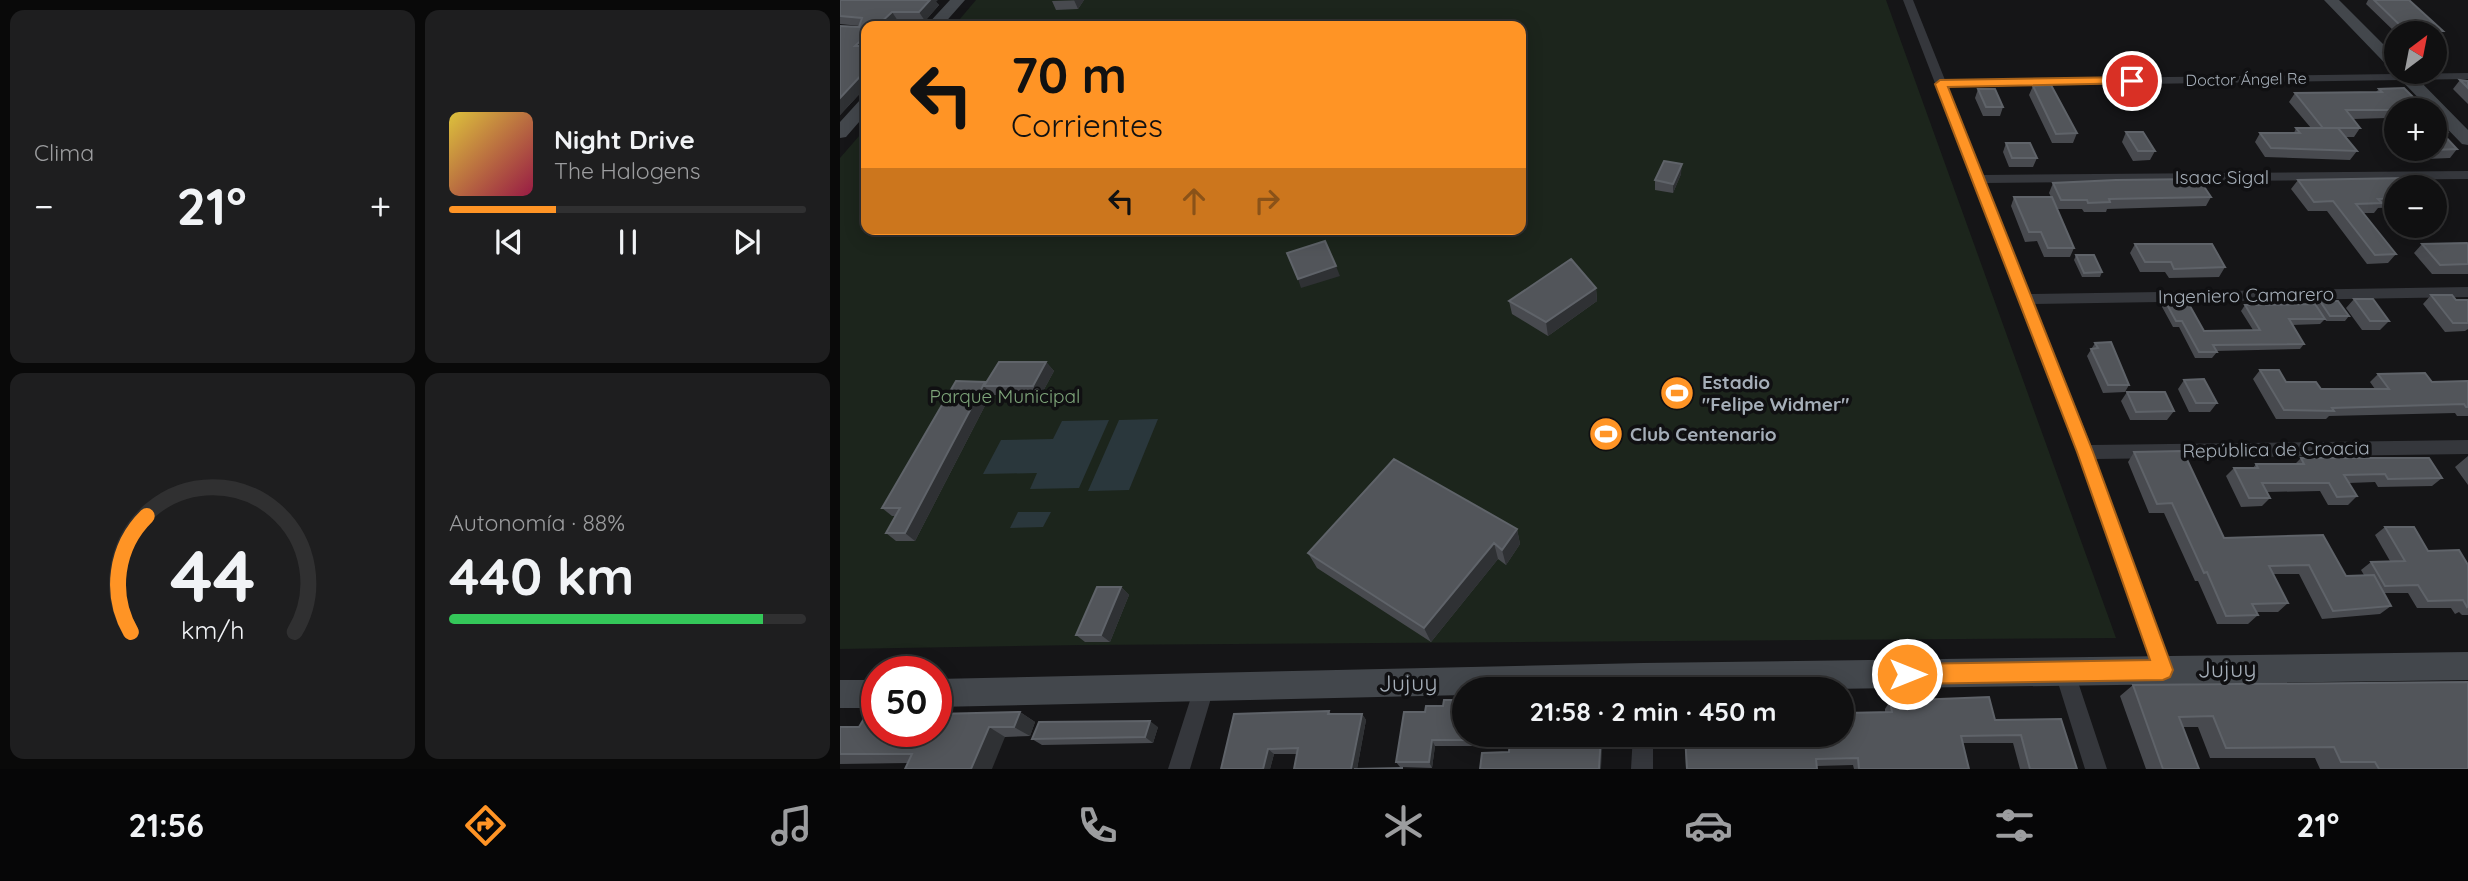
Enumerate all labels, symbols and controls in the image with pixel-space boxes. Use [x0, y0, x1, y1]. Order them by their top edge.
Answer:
north arrow [2384, 21, 2446, 84]
map controls [2384, 21, 2447, 238]
text: 70 m [1011, 44, 1127, 105]
icon: left [896, 49, 987, 140]
pin [2102, 51, 2162, 111]
icon: arrive [2113, 62, 2151, 100]
street label: Doctor Ángel Re [2185, 68, 2307, 90]
button: + [2384, 98, 2447, 161]
text: Corrientes [1011, 105, 1163, 145]
text: Night Drive [554, 123, 695, 156]
text: Clima [34, 138, 94, 167]
text: The Halogens [554, 156, 701, 185]
street label: Isaac Sigal [2175, 165, 2269, 189]
text: 21° [177, 173, 247, 238]
button: − [2384, 175, 2447, 238]
text: − [34, 182, 54, 230]
text: + [370, 182, 391, 230]
icon: left [1102, 182, 1140, 220]
icon: ahead [1175, 182, 1213, 220]
icon: right [1248, 182, 1286, 220]
icon: previous [490, 223, 528, 261]
icon: pause [609, 223, 647, 261]
icon: next [728, 223, 766, 261]
street label: Ingeniero Camarero [2158, 281, 2334, 309]
place label: Estadio "Felipe Widmer" [1702, 370, 1849, 416]
sports icon: Estadio "Felipe Widmer" [1658, 374, 1696, 412]
park label: Parque Municipal [930, 384, 1080, 408]
sports icon: Club Centenario [1587, 415, 1625, 453]
place label: Club Centenario [1630, 422, 1777, 446]
street label: República de Croacia [2182, 435, 2370, 463]
text: Autonomía · 88% [449, 508, 625, 537]
text: 44 [170, 529, 255, 620]
text: 440 km [449, 543, 634, 608]
text: km/h [181, 614, 244, 645]
position arrow [1870, 637, 1944, 711]
street label: Jujuy [2197, 653, 2257, 684]
speed limit sign: 50 [861, 656, 952, 747]
street label: Jujuy [1378, 667, 1438, 698]
text: 21:58 · 2 min · 450 m [1529, 695, 1777, 728]
icon: directions [461, 801, 510, 850]
icon: music [767, 801, 816, 850]
icon: phone [1073, 801, 1122, 850]
icon: climate [1379, 801, 1428, 850]
icon: car [1684, 801, 1733, 850]
icon: filters [1990, 801, 2039, 850]
text: 21:56 [128, 805, 204, 845]
text: 21° [2296, 805, 2339, 845]

